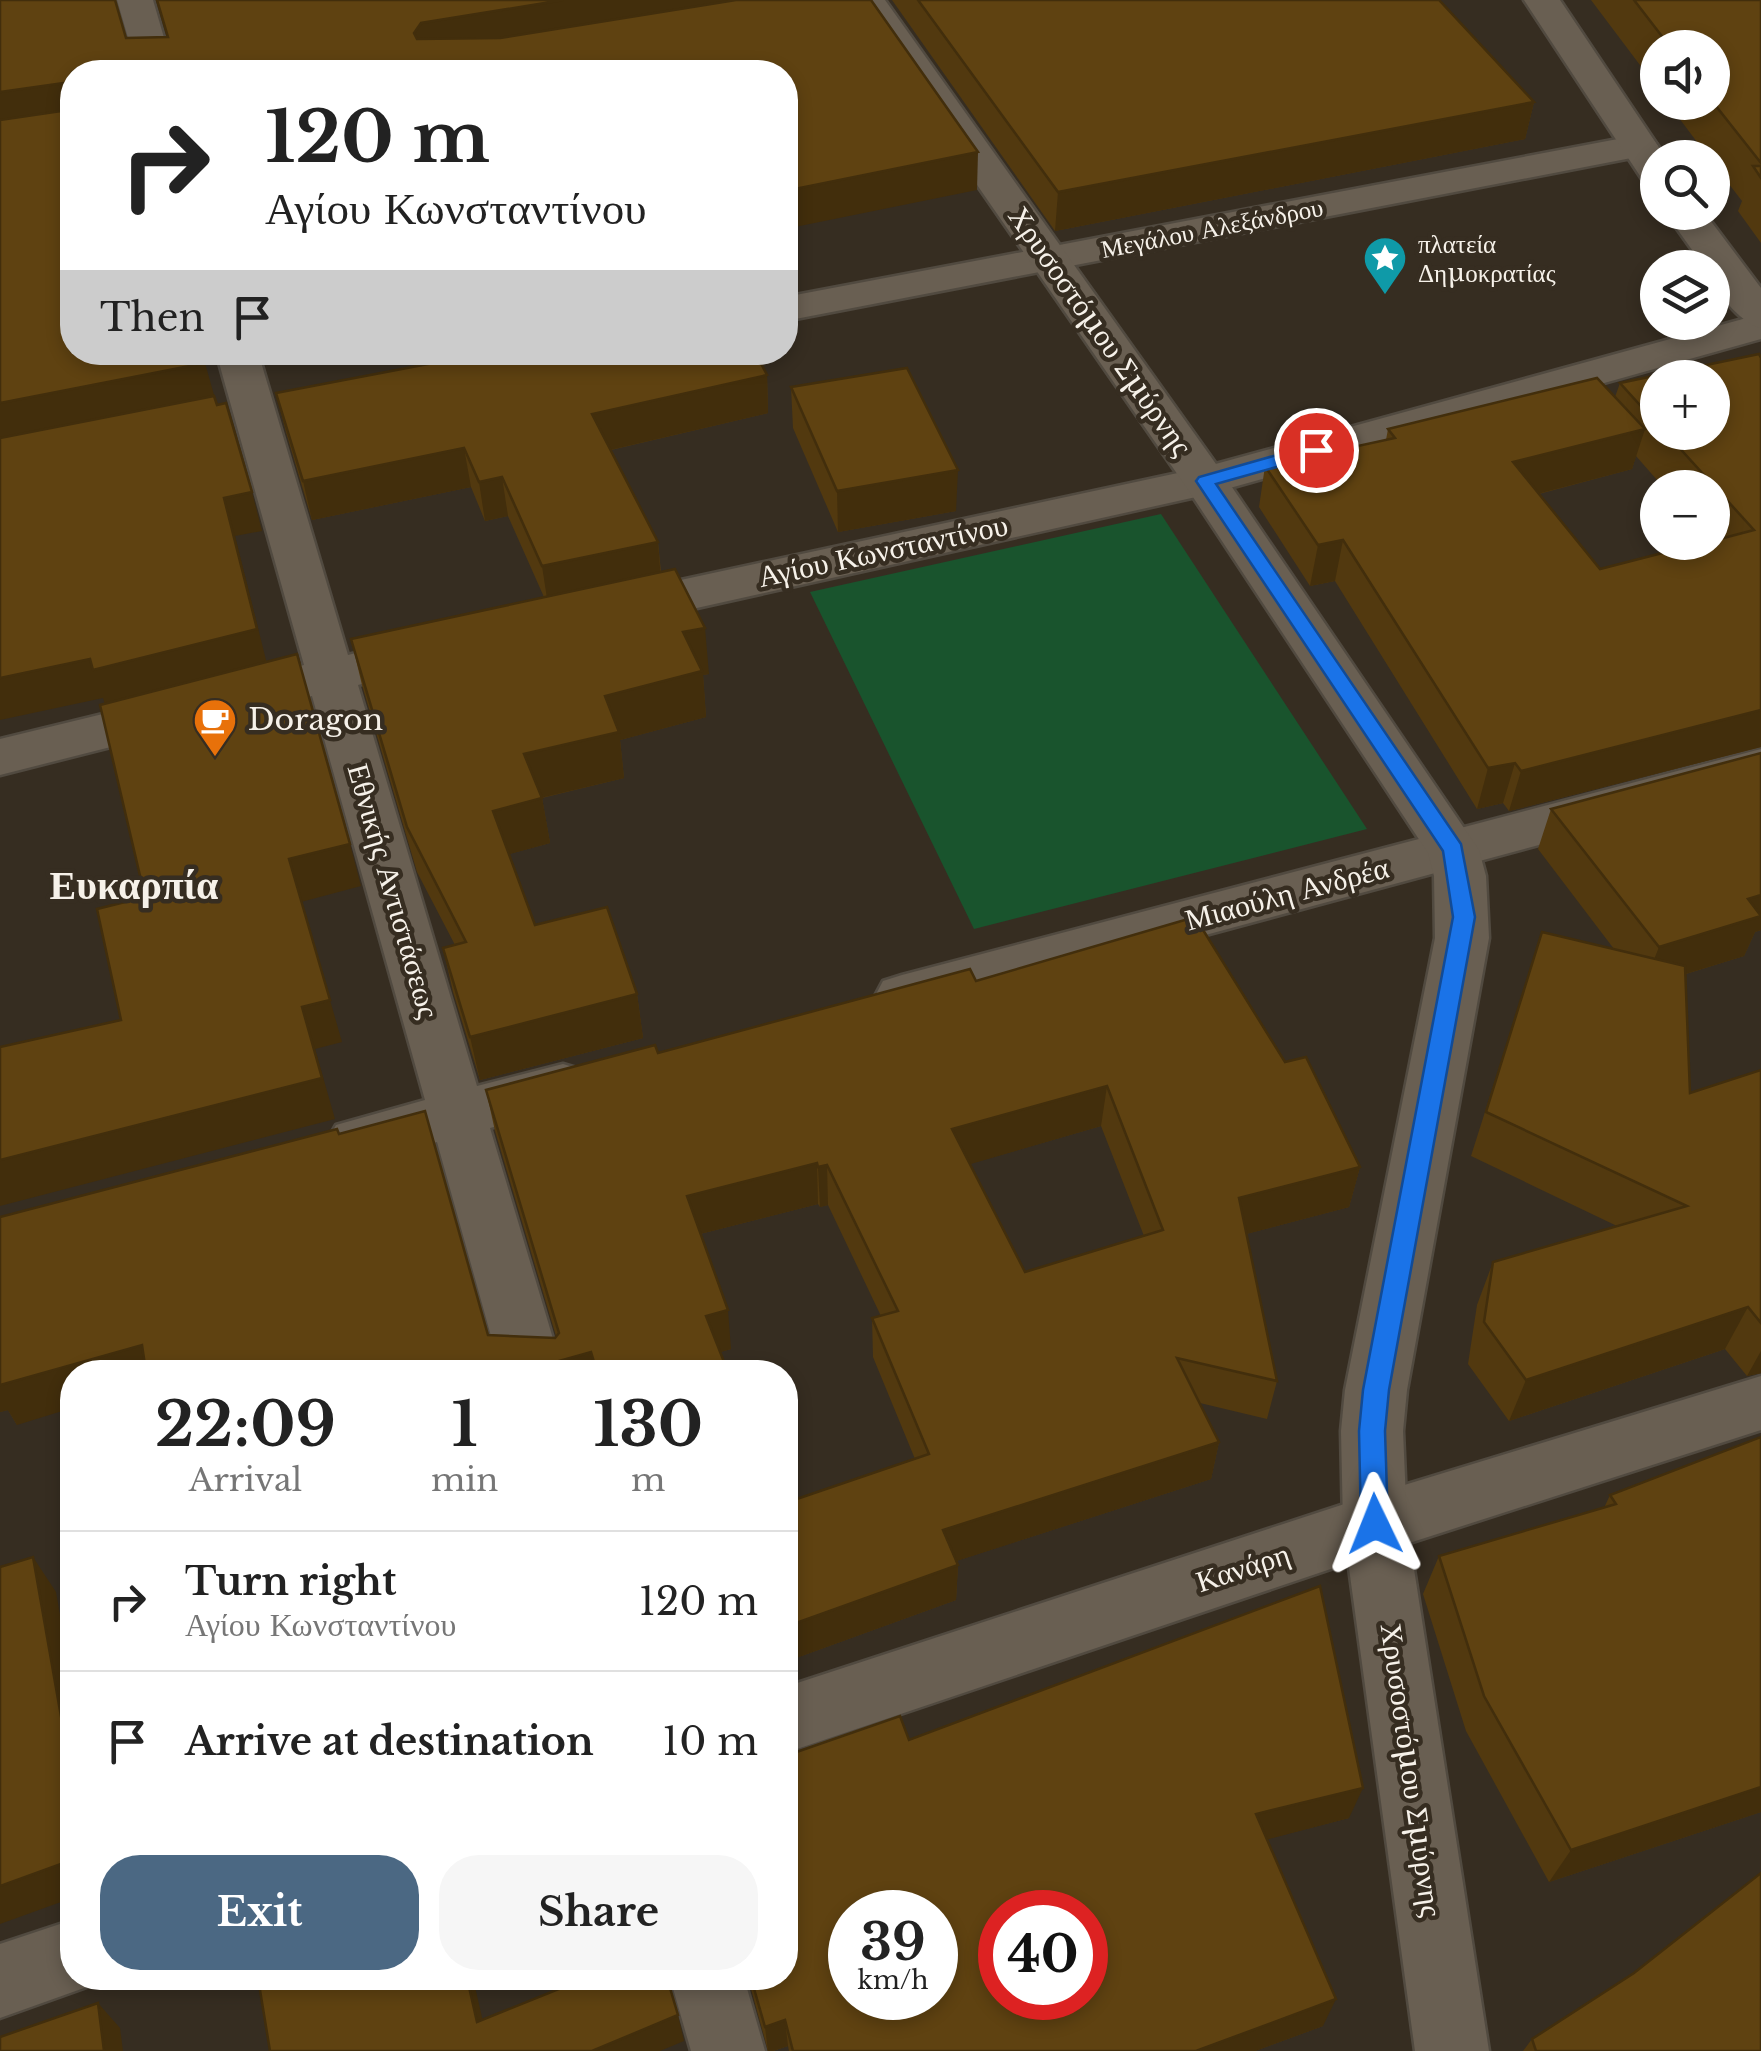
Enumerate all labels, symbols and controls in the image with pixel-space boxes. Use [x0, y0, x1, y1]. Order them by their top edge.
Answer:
map controls [1640, 30, 1730, 560]
button: sound [1640, 30, 1730, 120]
text: 120 m [265, 94, 490, 181]
icon: right [100, 100, 230, 230]
button: search [1640, 140, 1730, 230]
text: Αγίου Κωνσταντίνου [265, 180, 646, 236]
street label: Μεγάλου Αλεξάνδρου [1098, 192, 1326, 265]
street label: Χρυσοστόμου Σμύρνης [1000, 199, 1201, 463]
place label: πλατεία Δημοκρατίας [1418, 229, 1556, 289]
place icon: πλατεία Δημοκρατίας [1362, 235, 1408, 296]
button: layers [1640, 250, 1730, 340]
icon: arrive [225, 290, 280, 345]
text: Then [100, 294, 205, 341]
button: + [1640, 360, 1730, 450]
pin [1274, 408, 1359, 493]
icon: arrive [1289, 423, 1344, 478]
button: − [1640, 470, 1730, 560]
street label: Αγίου Κωνσταντίνου [755, 506, 1011, 595]
cafe icon: Doragon [192, 697, 238, 758]
place label: Doragon [248, 701, 383, 738]
street label: Εθνικής Αντιστάσεως [339, 759, 448, 1023]
street label: Μιαούλη Ανδρέα [1181, 848, 1393, 938]
district label: Ευκαρπία [50, 860, 218, 910]
text: 22:09 [155, 1388, 336, 1462]
text: 1 [452, 1388, 478, 1462]
text: 130 [593, 1388, 703, 1462]
text: Arrival [189, 1460, 302, 1500]
text: min [431, 1460, 498, 1500]
text: m [631, 1460, 665, 1500]
position arrow [1323, 1472, 1427, 1576]
street label: Κανάρη [1191, 1535, 1294, 1600]
text: Turn right [185, 1558, 396, 1605]
icon: right [100, 1574, 155, 1629]
text: 120 m [639, 1578, 758, 1625]
text: Αγίου Κωνσταντίνου [185, 1605, 456, 1645]
street label: Χρυσοστόμου Σμύρνης [1373, 1621, 1450, 1919]
icon: arrive [100, 1714, 155, 1769]
text: Arrive at destination [185, 1718, 594, 1765]
text: 10 m [662, 1718, 758, 1765]
button: Exit [100, 1855, 419, 1970]
button: Share [439, 1855, 758, 1970]
speed limit sign: 40 [978, 1890, 1108, 2020]
text: 39 [860, 1911, 926, 1974]
text: km/h [858, 1965, 928, 1996]

